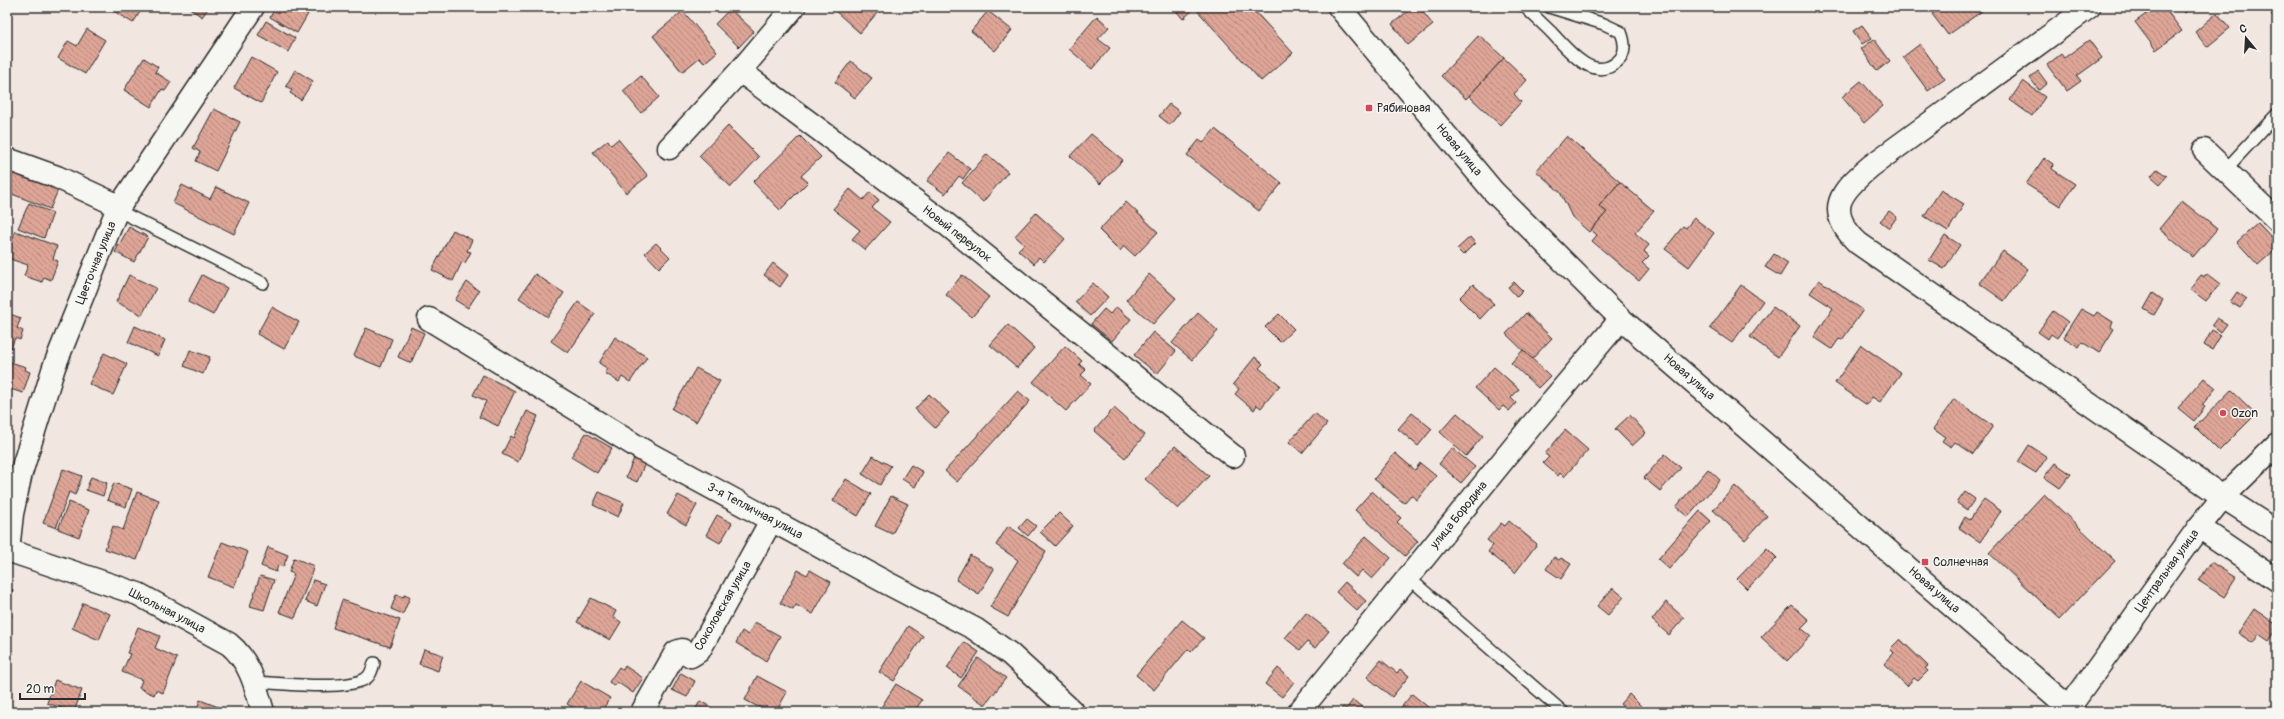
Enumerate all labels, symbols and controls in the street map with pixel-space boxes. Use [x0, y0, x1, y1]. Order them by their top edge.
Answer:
north arrow [2226, 18, 2266, 58]
text: С [2238, 22, 2248, 36]
place label: Рябиновая [1377, 101, 1431, 116]
marker: Рябиновая [1364, 103, 1374, 113]
street label: Новая улица [1433, 121, 1485, 180]
street label: Новый переулок [919, 202, 995, 266]
street label: Цветочная улица [72, 219, 120, 307]
street label: Новая улица [1660, 350, 1718, 404]
place label: Ozon [2231, 406, 2258, 421]
marker: Ozon [2218, 408, 2228, 418]
street label: улица Бородина [1427, 478, 1491, 552]
street label: 3-я Тепличная улица [705, 479, 806, 543]
street label: Центральная улица [2132, 526, 2202, 616]
place label: Солнечная [1933, 555, 1989, 570]
marker: Солнечная [1920, 557, 1930, 567]
street label: Соколовская улица [691, 558, 755, 654]
street label: Новая улица [1905, 563, 1963, 617]
street label: Школьная улица [126, 585, 208, 637]
scale bar [20, 675, 85, 701]
text: 20 m [26, 682, 55, 697]

